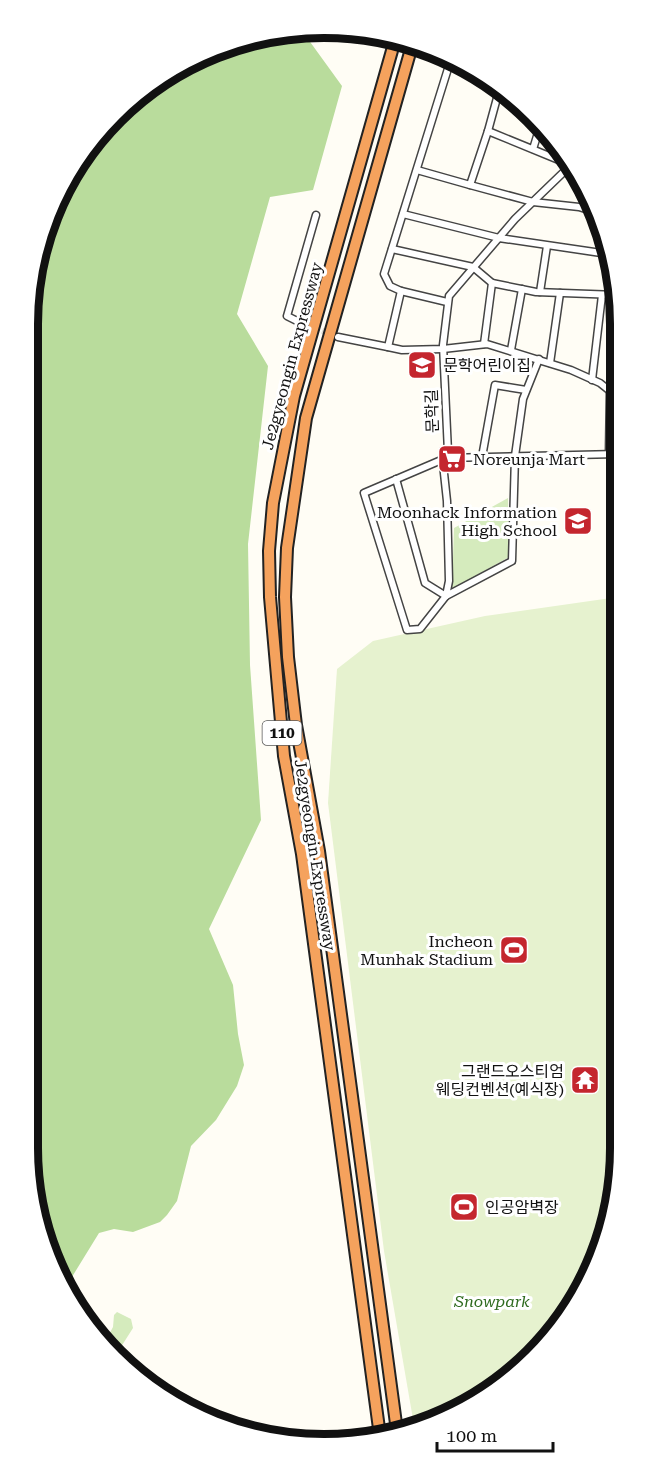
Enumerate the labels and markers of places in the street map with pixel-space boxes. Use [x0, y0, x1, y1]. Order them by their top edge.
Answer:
school or university icon: 문학어린이집 [406, 349, 438, 381]
place label: 문학어린이집 [443, 356, 531, 375]
supermarket icon: Noreunja Mart [436, 443, 468, 475]
place label: Noreunja Mart [473, 450, 585, 469]
place label: Moonhack Information High School [377, 503, 557, 540]
school or university icon: Moonhack Information High School [562, 505, 594, 537]
place label: Incheon Munhak Stadium [360, 932, 493, 969]
sports icon: Incheon Munhak Stadium [498, 934, 530, 966]
place label: 그랜드오스티엄 웨딩컨벤션(예식장) [436, 1062, 564, 1099]
temple icon: 그랜드오스티엄 웨딩컨벤션(예식장) [569, 1064, 601, 1096]
sports icon: 인공암벽장 [448, 1191, 480, 1223]
place label: 인공암벽장 [485, 1198, 559, 1217]

